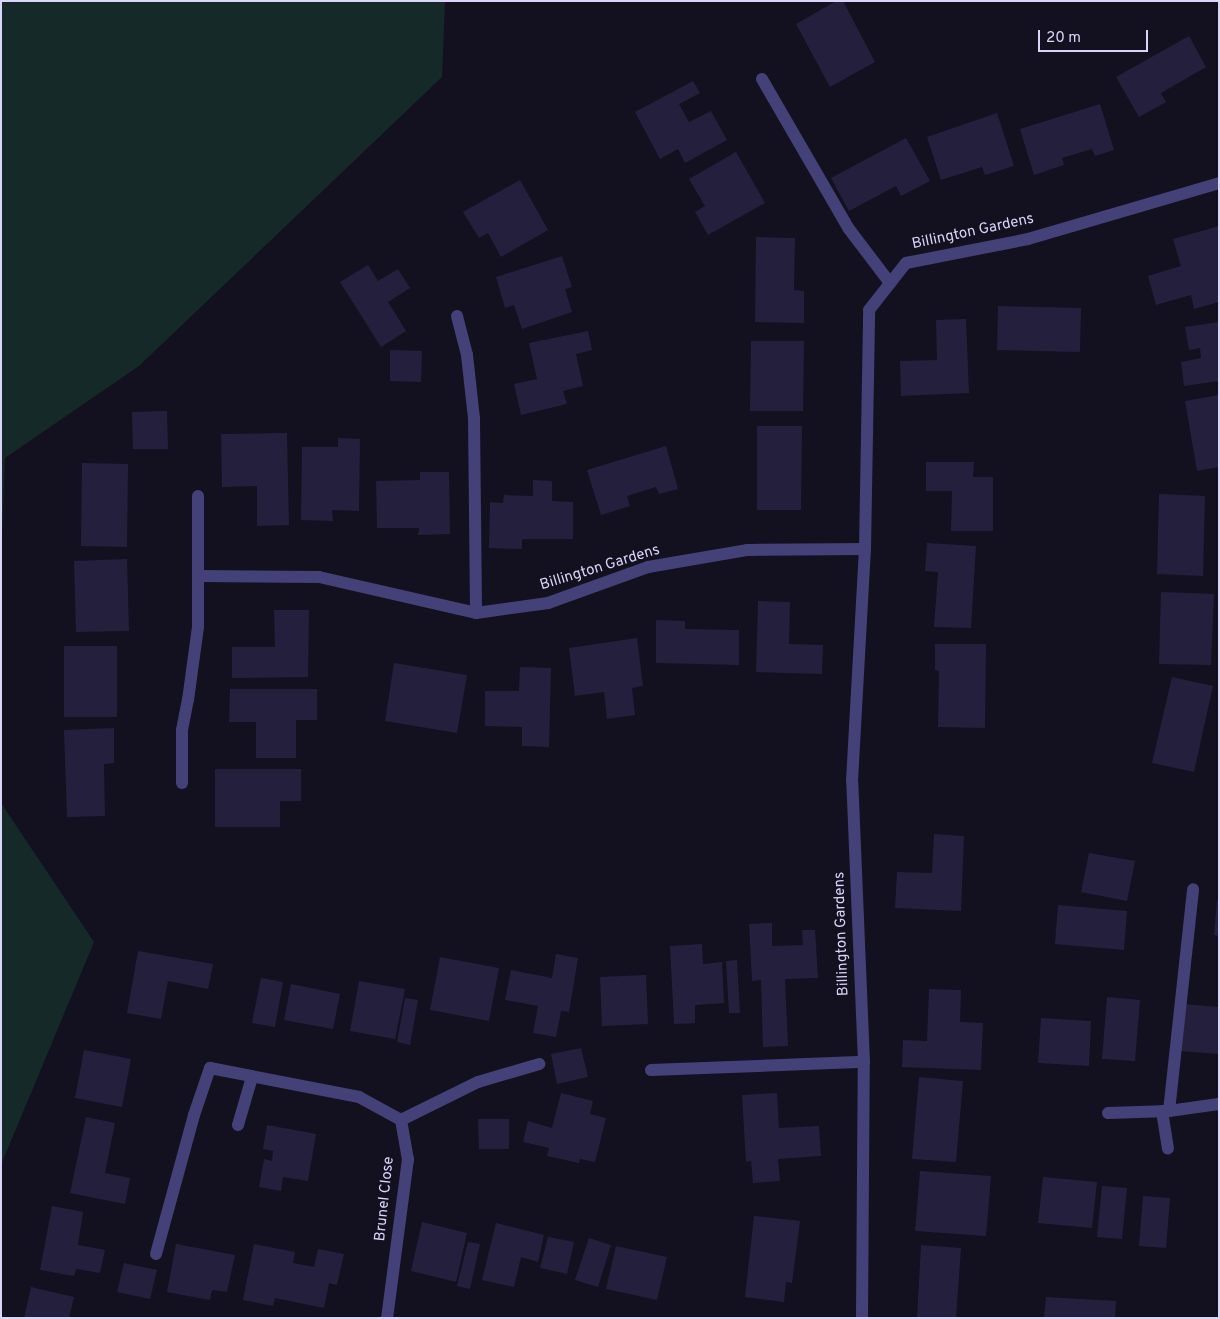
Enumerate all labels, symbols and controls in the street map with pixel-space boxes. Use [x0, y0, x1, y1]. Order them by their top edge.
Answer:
scale bar [1040, 20, 1150, 52]
text: 20 m [1046, 29, 1081, 48]
street label: Billington Gardens [910, 210, 1036, 254]
street label: Billington Gardens [538, 541, 662, 595]
street label: Billington Gardens [831, 872, 853, 996]
street label: Brunel Close [372, 1156, 398, 1242]

